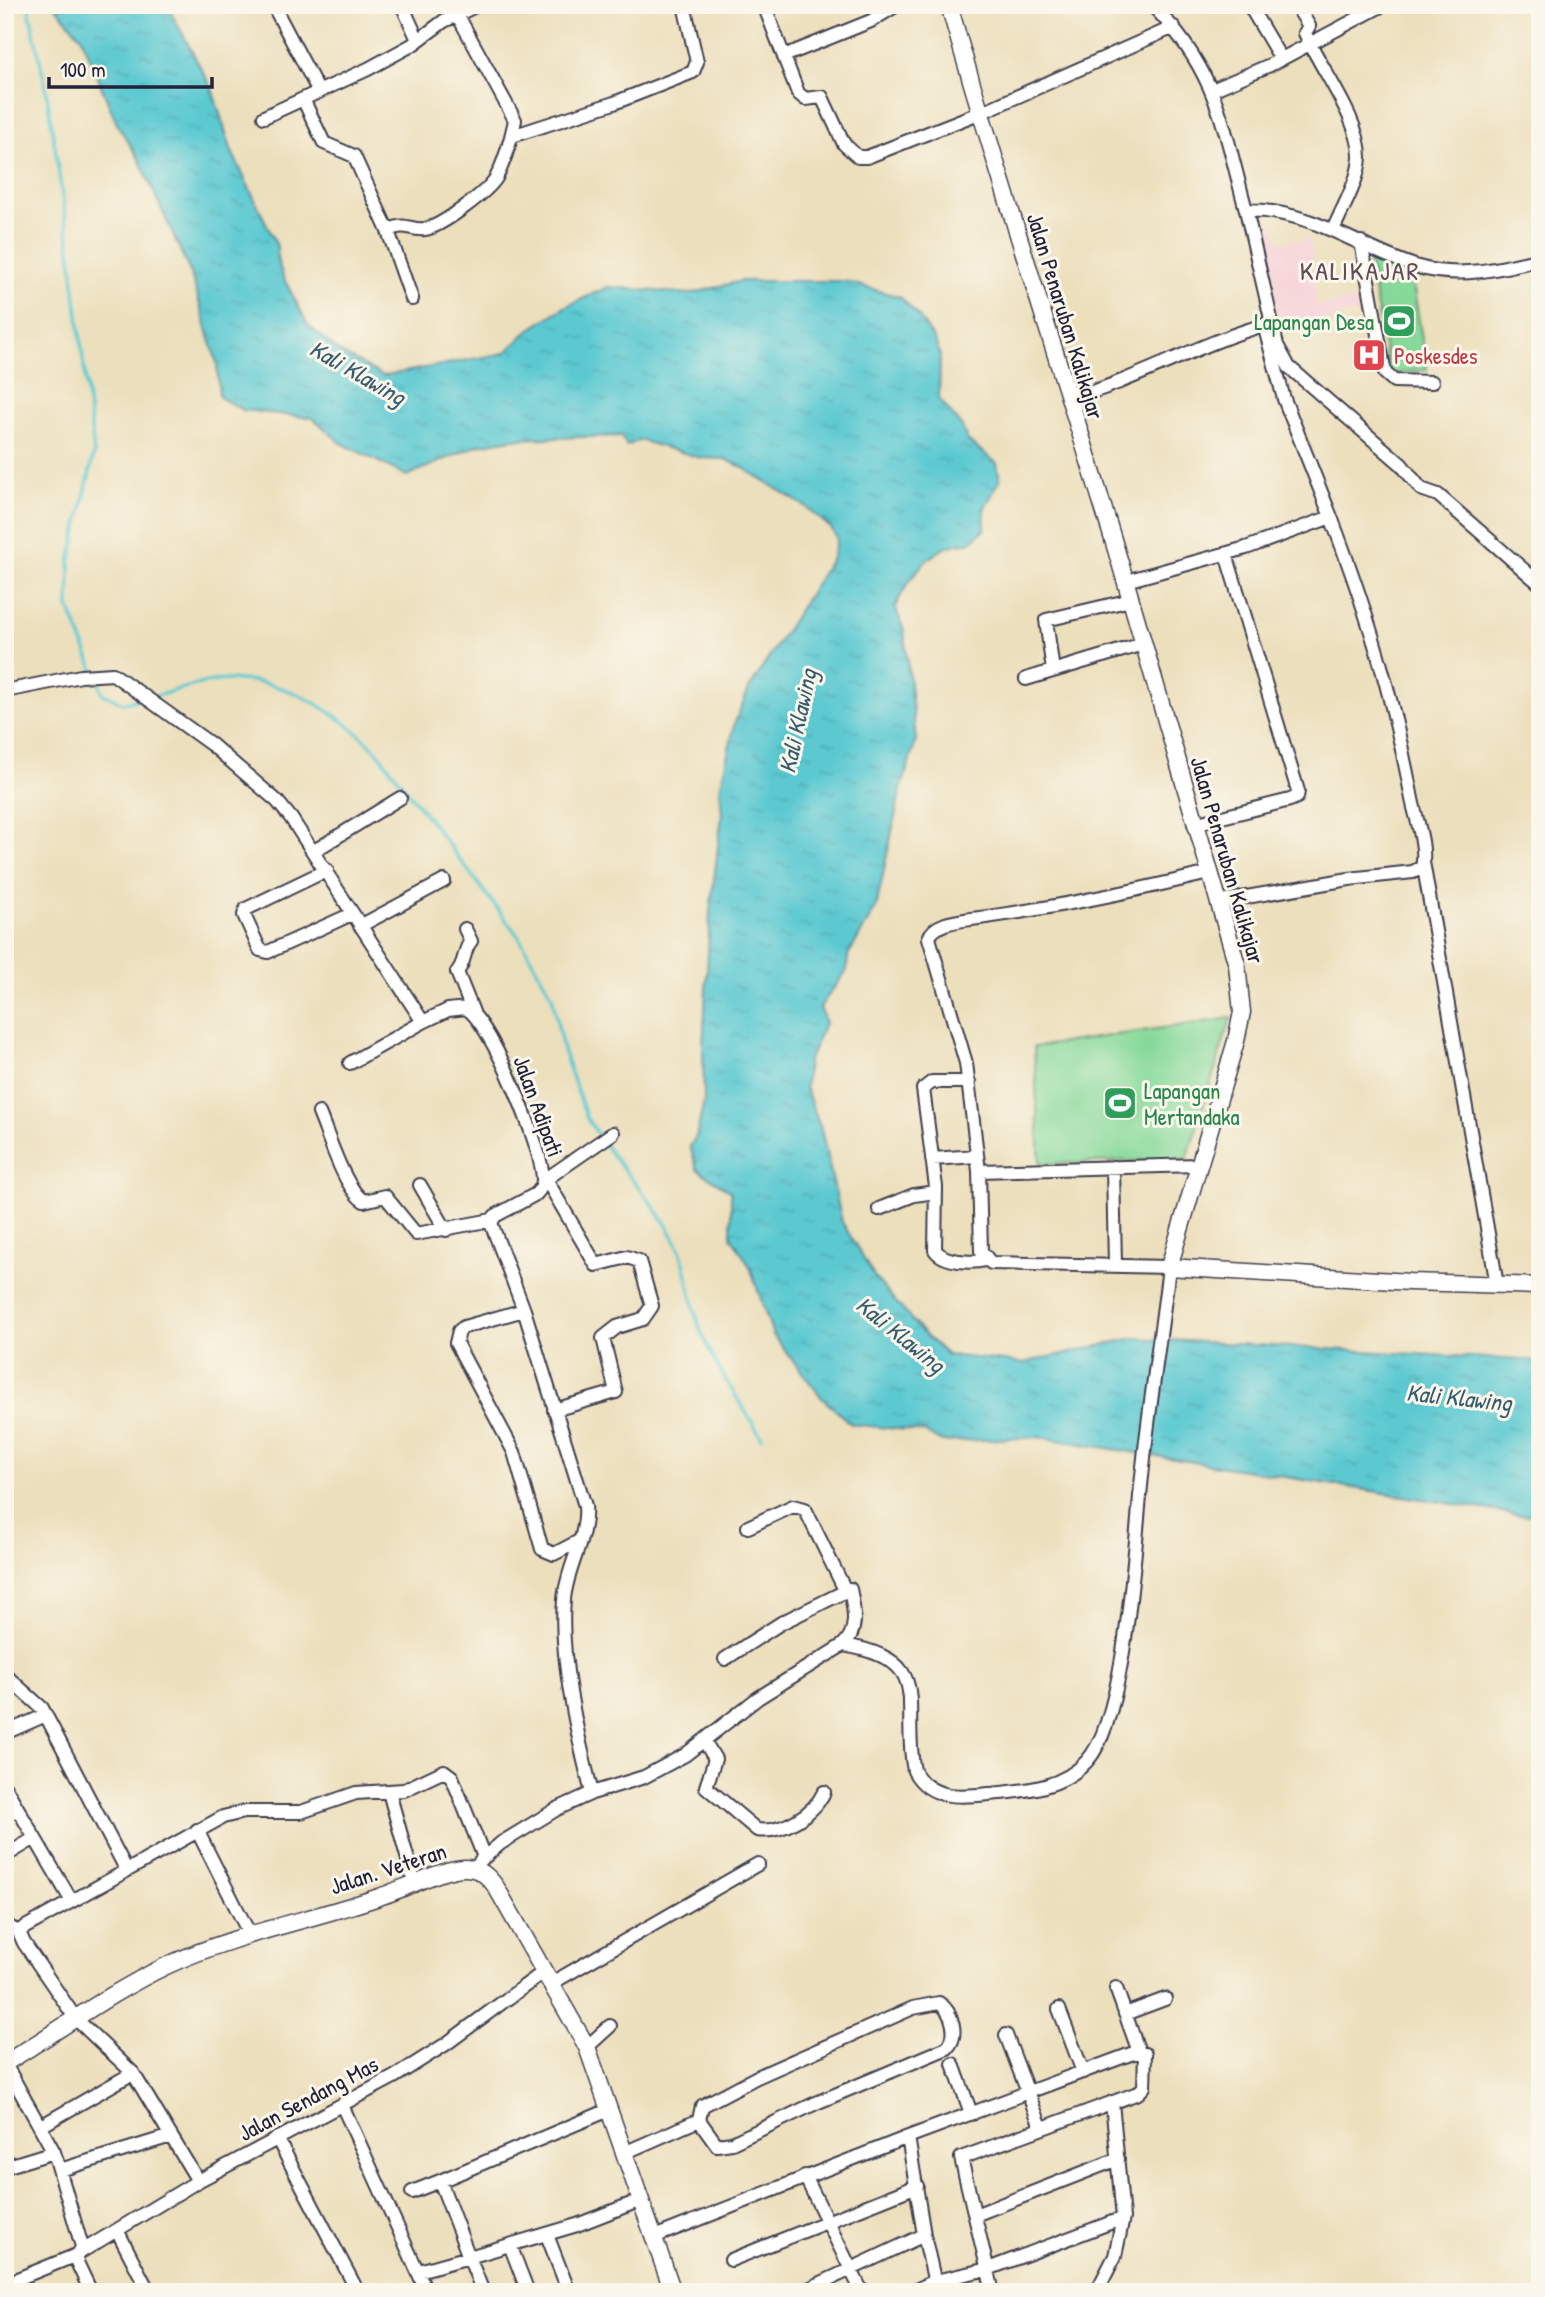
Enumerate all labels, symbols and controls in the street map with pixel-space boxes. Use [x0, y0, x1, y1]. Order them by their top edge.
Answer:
scale bar [49, 46, 212, 90]
text: 100 m [60, 55, 106, 84]
street label: Jalan Penaruban Kalikajar [1020, 209, 1112, 423]
district label: KALIKAJAR [1300, 253, 1420, 288]
sports icon: Lapangan Desa [1380, 302, 1418, 340]
place label: Lapangan Desa [1254, 306, 1374, 337]
water label: Kali Klawing [304, 332, 413, 414]
hospital icon: Poskesdes [1350, 336, 1388, 374]
place label: Poskesdes [1394, 340, 1478, 371]
water label: Kali Klawing [770, 665, 825, 776]
street label: Jalan Penaruban Kalikajar [1184, 753, 1272, 967]
street label: Jalan Adipati [506, 1051, 572, 1161]
place label: Lapangan Mertandaka [1144, 1075, 1240, 1132]
sports icon: Lapangan Mertandaka [1101, 1084, 1139, 1122]
water label: Kali Klawing [849, 1288, 953, 1381]
water label: Kali Klawing [1405, 1376, 1514, 1420]
street label: Jalan. Veteran [326, 1835, 450, 1901]
street label: Jalan Sendang Mas [233, 2048, 383, 2148]

